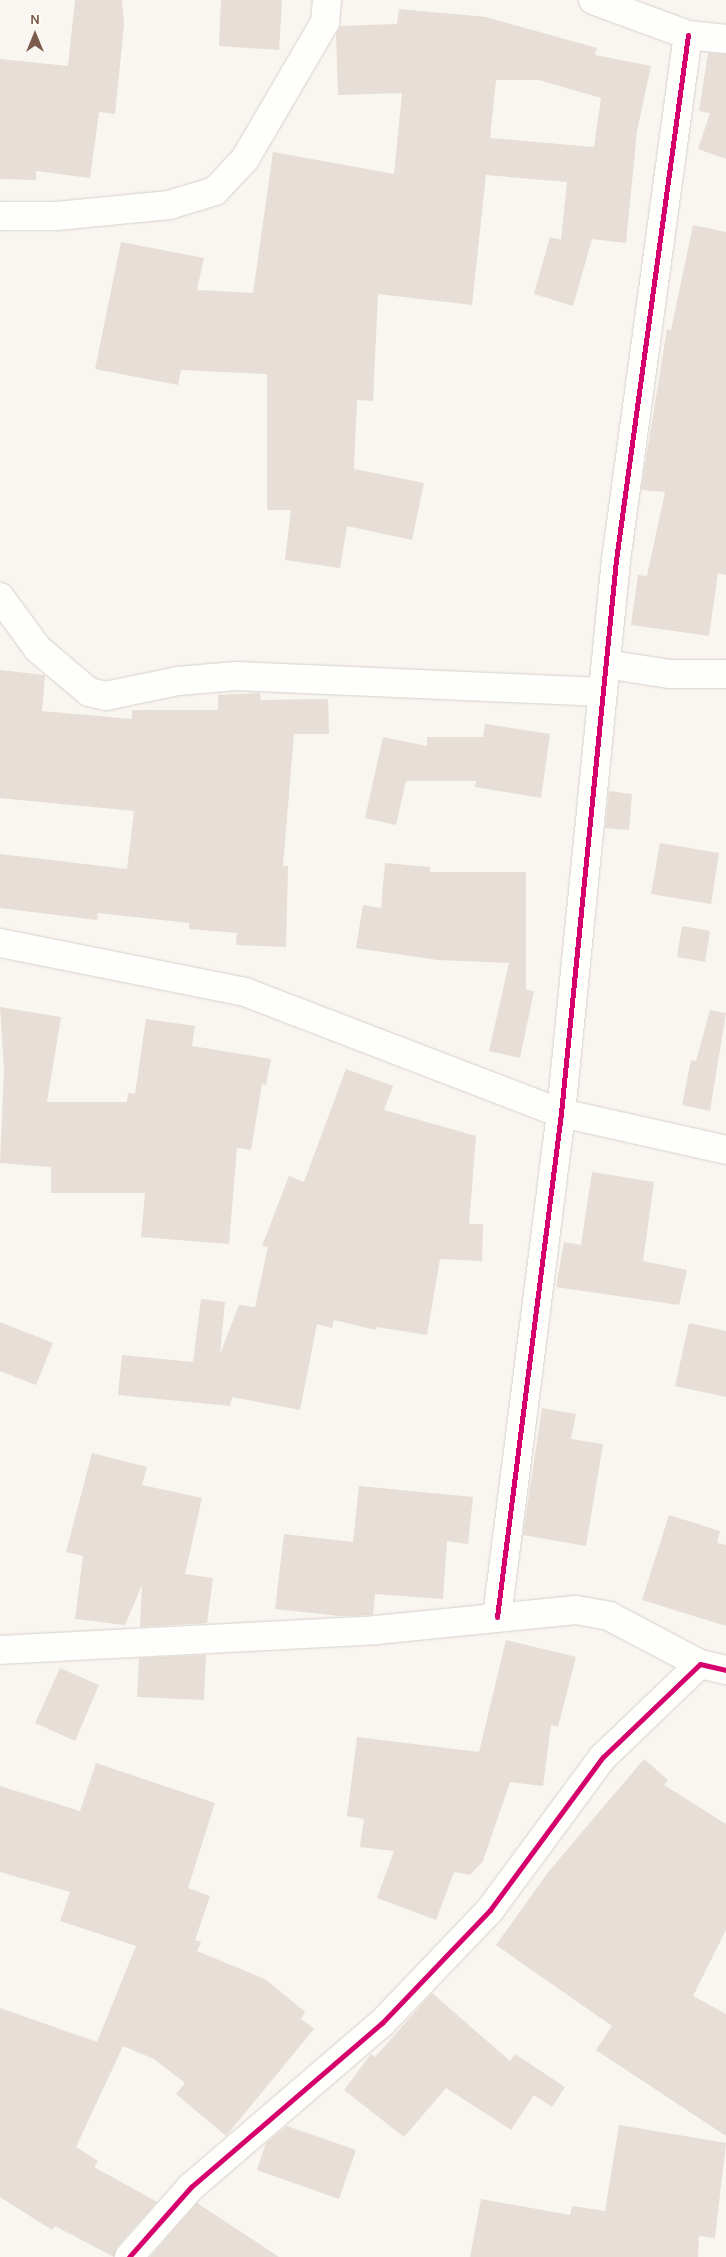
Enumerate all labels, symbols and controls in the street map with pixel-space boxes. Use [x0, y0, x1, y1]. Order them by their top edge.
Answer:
north arrow [10, 10, 60, 60]
text: N [30, 11, 40, 28]

